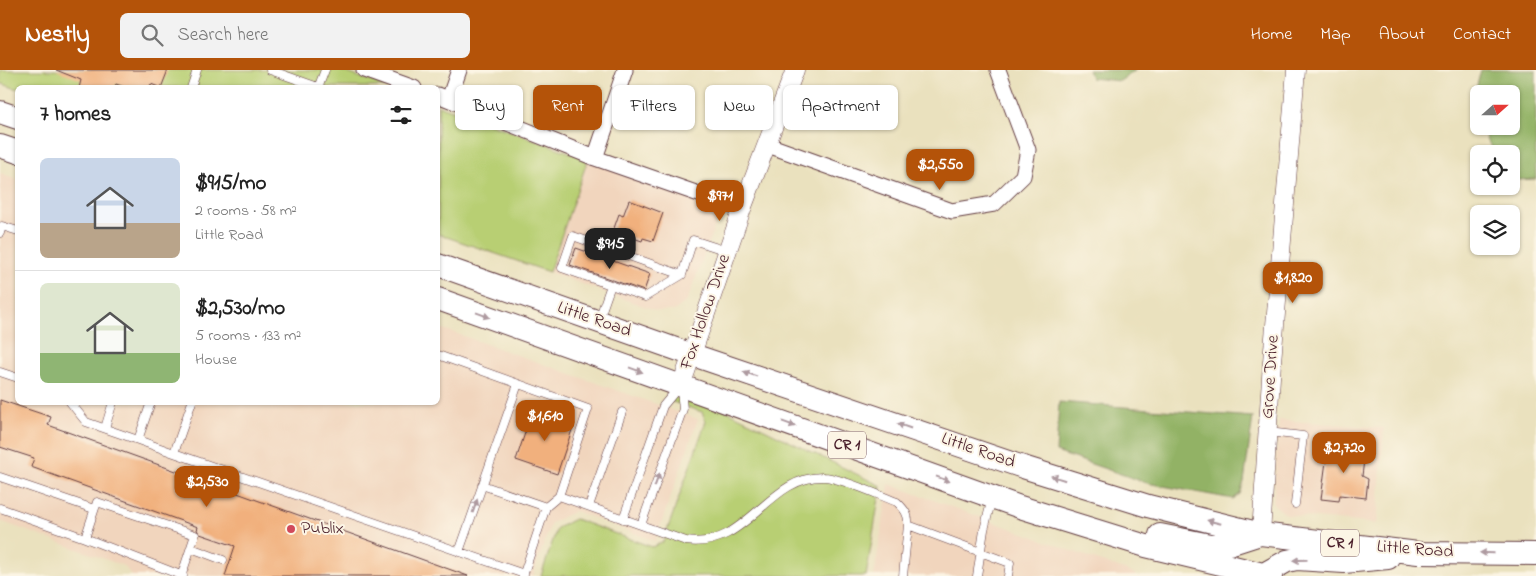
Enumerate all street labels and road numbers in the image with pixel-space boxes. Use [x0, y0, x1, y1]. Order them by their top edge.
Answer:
street label: Fox Hollow Drive [674, 250, 738, 374]
street label: Little Road [553, 295, 635, 345]
street label: Grove Drive [1255, 333, 1287, 420]
street label: Little Road [937, 426, 1019, 476]
road number: CR 1 [828, 432, 866, 458]
road number: CR 1 [1321, 529, 1359, 556]
street label: Little Road [1376, 534, 1454, 566]

